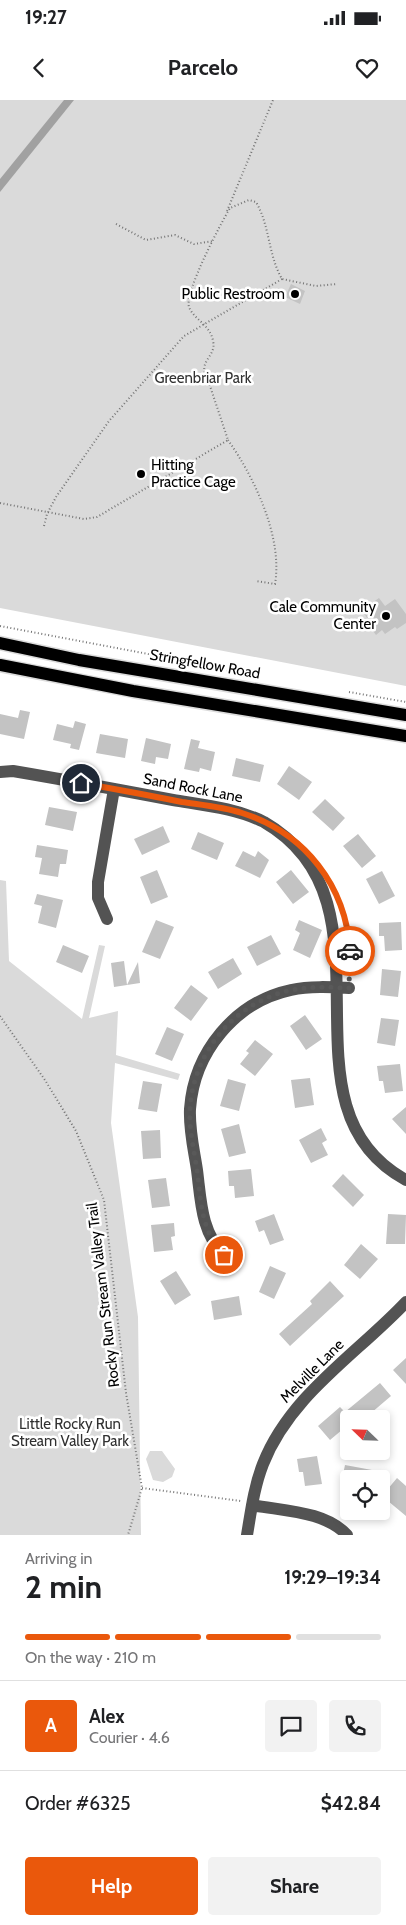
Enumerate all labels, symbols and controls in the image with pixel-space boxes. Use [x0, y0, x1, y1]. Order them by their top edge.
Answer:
text: 19:27 [25, 6, 67, 29]
icon: back [25, 54, 53, 82]
text: Parcelo [168, 54, 238, 81]
icon: heart [353, 54, 381, 82]
place label: Public Restroom [182, 285, 285, 303]
marker: Public Restroom [289, 288, 301, 300]
park label: Greenbriar Park [155, 369, 252, 387]
place label: Hitting Practice Cage [151, 456, 236, 491]
marker: Hitting Practice Cage [135, 468, 147, 480]
place label: Cale Community Center [269, 598, 376, 633]
marker: Cale Community Center [380, 610, 392, 622]
street label: Stringfellow Road [148, 645, 262, 683]
pin [60, 762, 102, 804]
icon: home [67, 769, 95, 797]
street label: Sand Rock Lane [142, 770, 244, 807]
courier [325, 926, 375, 976]
icon: car [336, 937, 364, 965]
street label: Rocky Run Stream Valley Trail [83, 1201, 123, 1388]
pin [203, 1234, 245, 1276]
icon: bag [210, 1241, 238, 1269]
street label: Melville Lane [276, 1335, 348, 1407]
north arrow [340, 1410, 390, 1460]
map controls [340, 1410, 390, 1520]
park label: Little Rocky Run Stream Valley Park [11, 1415, 129, 1450]
button: locate [340, 1470, 390, 1520]
text: Arriving in [25, 1549, 92, 1568]
text: 19:29–19:34 [284, 1566, 381, 1589]
text: 2 min [25, 1567, 102, 1606]
text: On the way · 210 m [25, 1648, 156, 1667]
button: chat [265, 1700, 317, 1752]
button: phone [329, 1700, 381, 1752]
text: Alex [89, 1705, 125, 1728]
text: A [45, 1714, 57, 1737]
text: Courier · 4.6 [89, 1728, 170, 1747]
text: Order #6325 [25, 1792, 131, 1815]
text: $42.84 [321, 1792, 381, 1815]
button: Help [25, 1857, 198, 1915]
button: Share [208, 1857, 381, 1915]

